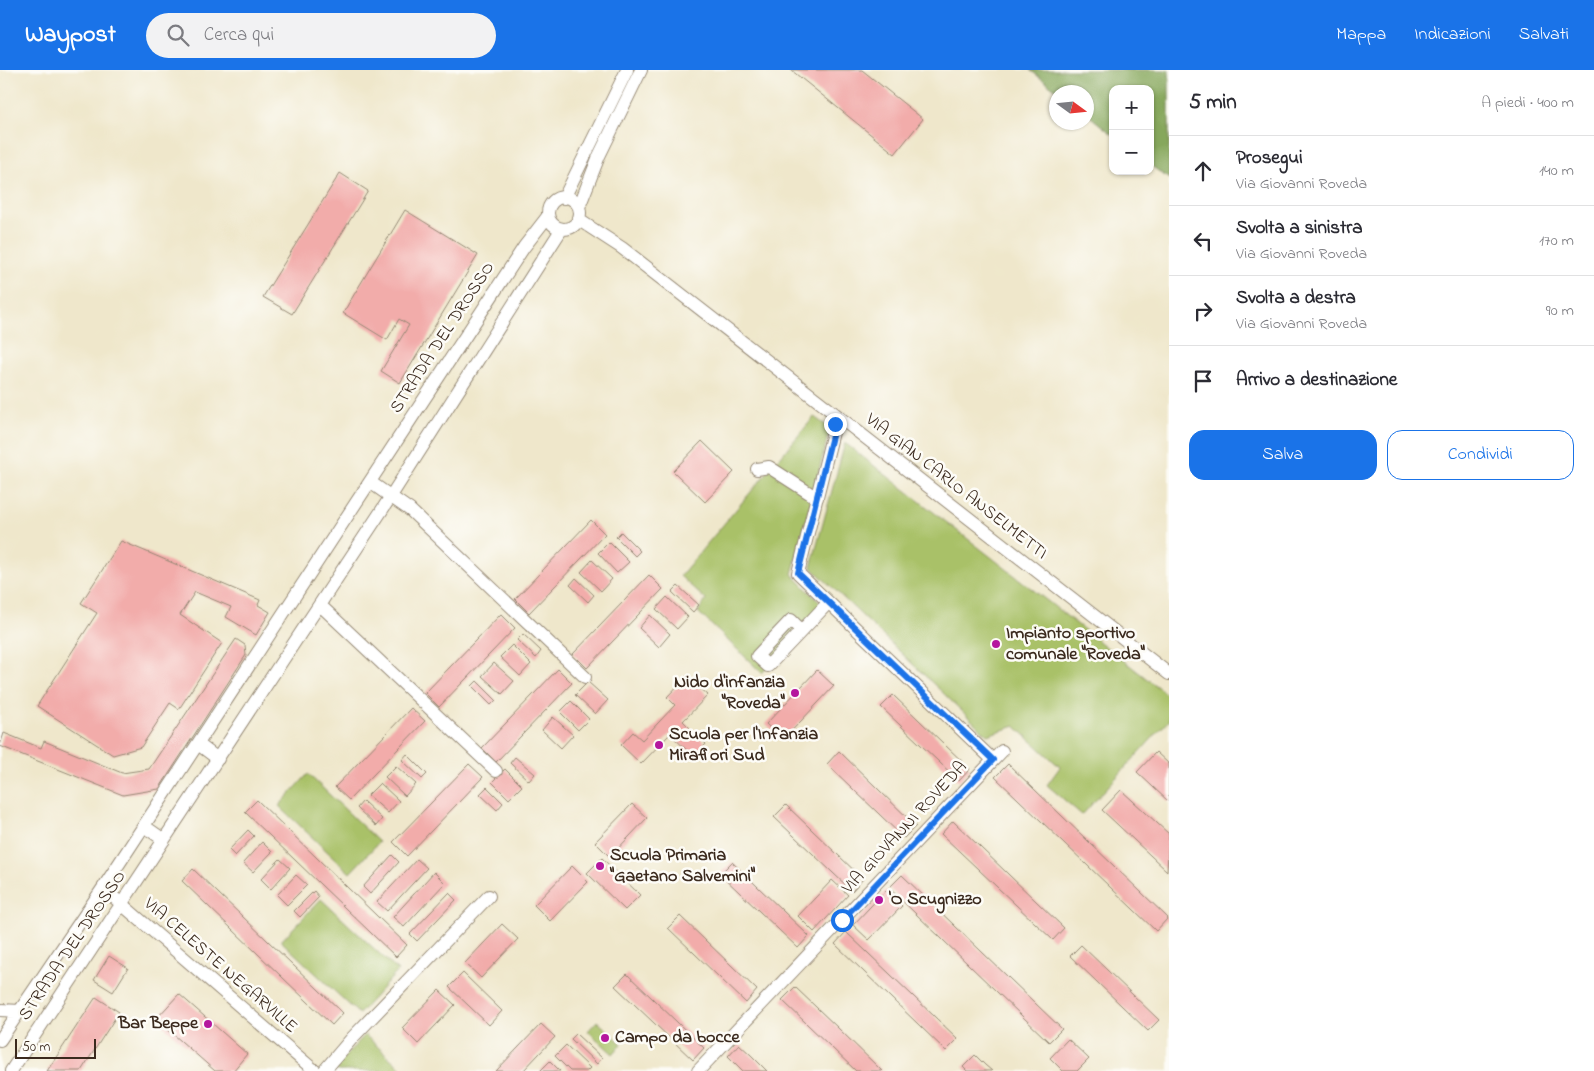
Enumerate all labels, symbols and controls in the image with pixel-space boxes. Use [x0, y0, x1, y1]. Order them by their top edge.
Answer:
search box [146, 13, 496, 58]
text: Waypost [25, 18, 116, 53]
icon: search [164, 21, 192, 49]
text: Cerca qui [204, 22, 274, 49]
text: Mappa [1336, 22, 1386, 48]
text: Indicazioni [1414, 22, 1491, 48]
text: Salvati [1519, 22, 1569, 48]
north arrow [1049, 85, 1094, 130]
map controls [1109, 85, 1154, 175]
button: + [1109, 85, 1154, 130]
text: 5 min [1189, 88, 1237, 118]
text: A piedi · 400 m [1481, 91, 1574, 115]
button: − [1109, 130, 1154, 175]
text: Prosegui [1236, 145, 1303, 172]
icon: ahead [1189, 157, 1217, 185]
text: 140 m [1539, 159, 1574, 183]
text: Via Giovanni Roveda [1236, 172, 1367, 196]
text: Svolta a sinistra [1236, 215, 1363, 242]
icon: left [1189, 227, 1217, 255]
text: 170 m [1539, 229, 1574, 253]
text: Via Giovanni Roveda [1236, 242, 1367, 266]
street label: STRADA DEL DROSSO [384, 257, 502, 419]
text: Svolta a destra [1236, 285, 1356, 312]
icon: right [1189, 297, 1217, 325]
text: 90 m [1546, 299, 1574, 323]
text: Via Giovanni Roveda [1236, 312, 1367, 336]
icon: arrive [1189, 367, 1217, 395]
text: Arrivo a destinazione [1236, 367, 1397, 394]
street label: VIA GIAN CARLO ANSELMETTI [859, 407, 1052, 566]
route end [824, 413, 847, 436]
button: Salva [1189, 430, 1377, 480]
button: Condividi [1387, 430, 1574, 480]
place label: Impianto sportivo comunale "Roveda" [1006, 621, 1146, 668]
marker: Impianto sportivo comunale "Roveda" [990, 638, 1002, 650]
place label: Nido d'infanzia "Roveda" [674, 670, 786, 717]
marker: Nido d'infanzia "Roveda" [789, 687, 801, 699]
place label: Scuola per l'Infanzia Mirafiori Sud [669, 722, 819, 769]
marker: Scuola per l'Infanzia Mirafiori Sud [653, 739, 665, 751]
street label: VIA GIOVANNI ROVEDA [836, 756, 974, 901]
place label: Scuola Primaria "Gaetano Salvemini" [609, 843, 756, 890]
marker: Scuola Primaria "Gaetano Salvemini" [594, 860, 606, 872]
street label: STRADA DEL DROSSO [13, 866, 133, 1026]
place label: 'O Scugnizzo [889, 887, 982, 914]
street label: VIA CELESTE NEGARVILLE [137, 891, 303, 1040]
marker: 'O Scugnizzo [873, 894, 885, 906]
route start [831, 909, 854, 932]
place label: Bar Beppe [117, 1011, 199, 1037]
marker: Bar Beppe [202, 1018, 214, 1030]
place label: Campo da bocce [615, 1025, 740, 1051]
marker: Campo da bocce [599, 1032, 611, 1044]
scale bar [15, 1036, 96, 1059]
text: 50 m [22, 1037, 50, 1058]

